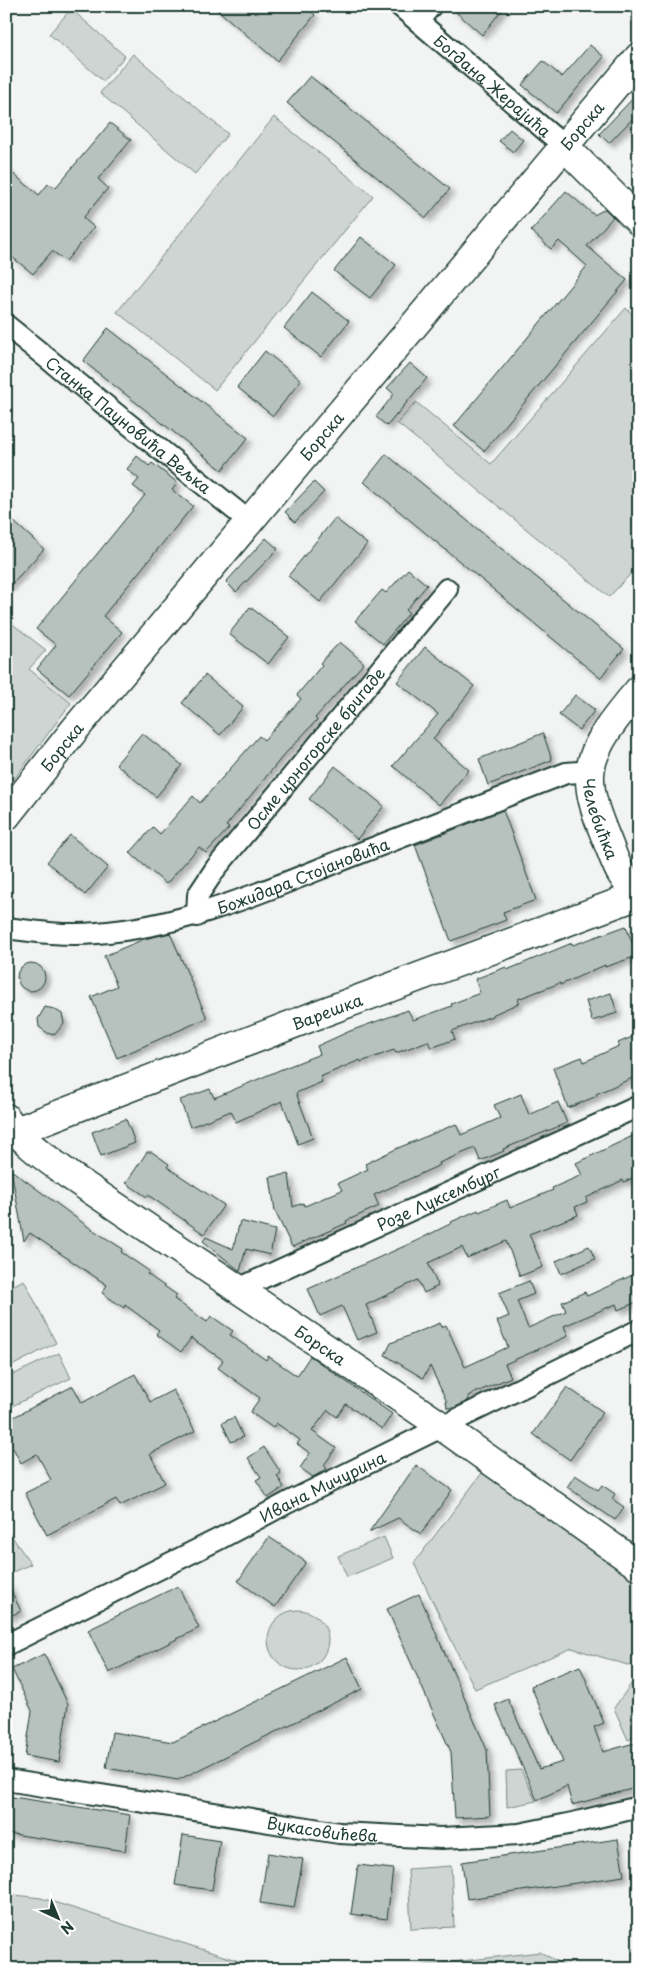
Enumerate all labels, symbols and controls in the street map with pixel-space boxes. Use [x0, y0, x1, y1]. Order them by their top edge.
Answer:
street label: Богдана Жерајића [429, 28, 557, 142]
street label: Борска [554, 96, 609, 155]
street label: Станка Пауновића Вељка [41, 350, 217, 499]
street label: Борска [294, 406, 349, 465]
street label: Осме црногорске бригаде [240, 661, 390, 835]
street label: Борска [34, 716, 88, 776]
street label: Челебићка [578, 777, 625, 863]
street label: Божидара Стојановића [214, 831, 392, 919]
street label: Варешка [288, 987, 366, 1036]
street label: Розе Луксембург [372, 1159, 505, 1236]
street label: Борска [290, 1319, 351, 1371]
street label: Ивана Мичурина [255, 1444, 389, 1528]
street label: Вукасовићева [265, 1810, 378, 1847]
north arrow [32, 1892, 82, 1942]
text: N [56, 1916, 79, 1939]

